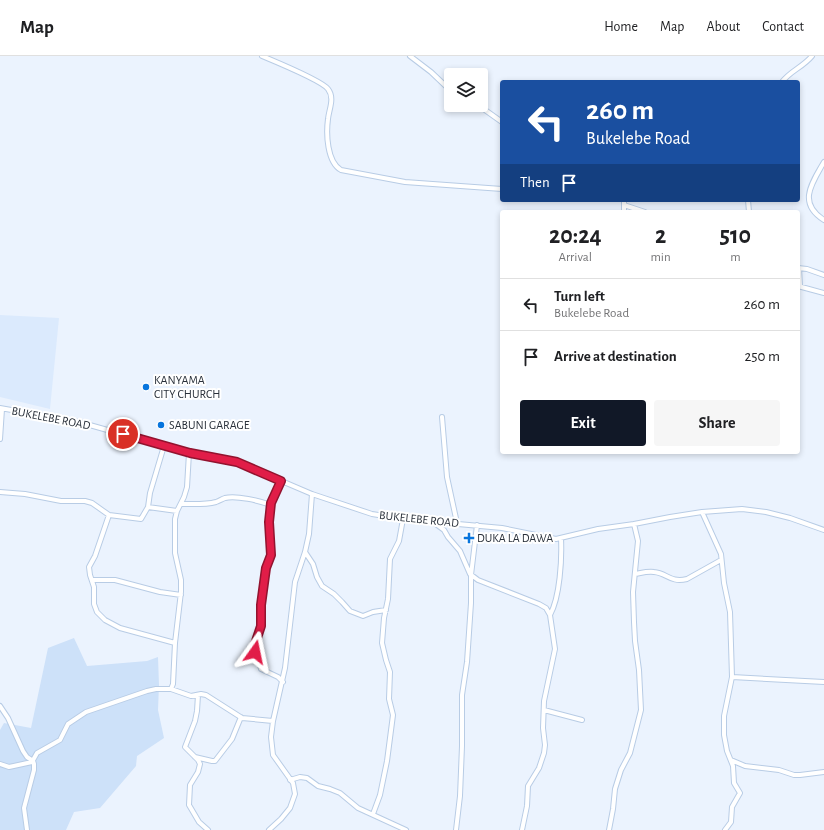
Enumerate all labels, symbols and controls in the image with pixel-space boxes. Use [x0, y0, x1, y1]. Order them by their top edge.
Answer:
text: Map [20, 18, 54, 37]
text: Home [604, 20, 638, 34]
text: Map [660, 20, 684, 34]
text: About [706, 20, 740, 34]
text: Contact [762, 20, 804, 34]
map controls [444, 68, 488, 112]
button: layers [444, 68, 488, 112]
icon: left [520, 96, 572, 148]
text: 260 m [586, 97, 654, 125]
text: Bukelebe Road [586, 130, 690, 148]
icon: arrive [558, 172, 580, 194]
text: Then [520, 175, 550, 190]
text: 20:24 [549, 224, 602, 248]
text: 2 [655, 224, 666, 248]
text: 510 [720, 224, 751, 248]
text: Arrival [559, 251, 592, 264]
text: min [650, 251, 671, 264]
text: m [730, 251, 741, 264]
text: Turn left [554, 289, 605, 304]
icon: left [520, 294, 542, 316]
text: 260 m [744, 297, 780, 312]
text: Bukelebe Road [554, 307, 629, 320]
icon: arrive [520, 346, 542, 368]
text: Arrive at destination [554, 349, 677, 364]
text: 250 m [745, 349, 780, 364]
place label: KANYAMA CITY CHURCH [154, 374, 220, 400]
marker: KANYAMA CITY CHURCH [141, 382, 151, 392]
button: Exit [520, 400, 646, 446]
button: Share [654, 400, 780, 446]
street label: BUKELEBE ROAD [11, 404, 92, 432]
pin [106, 417, 140, 451]
place label: SABUNI GARAGE [169, 419, 250, 431]
marker: SABUNI GARAGE [156, 420, 166, 430]
icon: arrive [112, 423, 134, 445]
street label: BUKELEBE ROAD [379, 509, 460, 529]
place label: DUKA LA DAWA [477, 532, 553, 544]
marker: DUKA LA DAWA [464, 533, 474, 543]
position arrow [234, 631, 276, 673]

